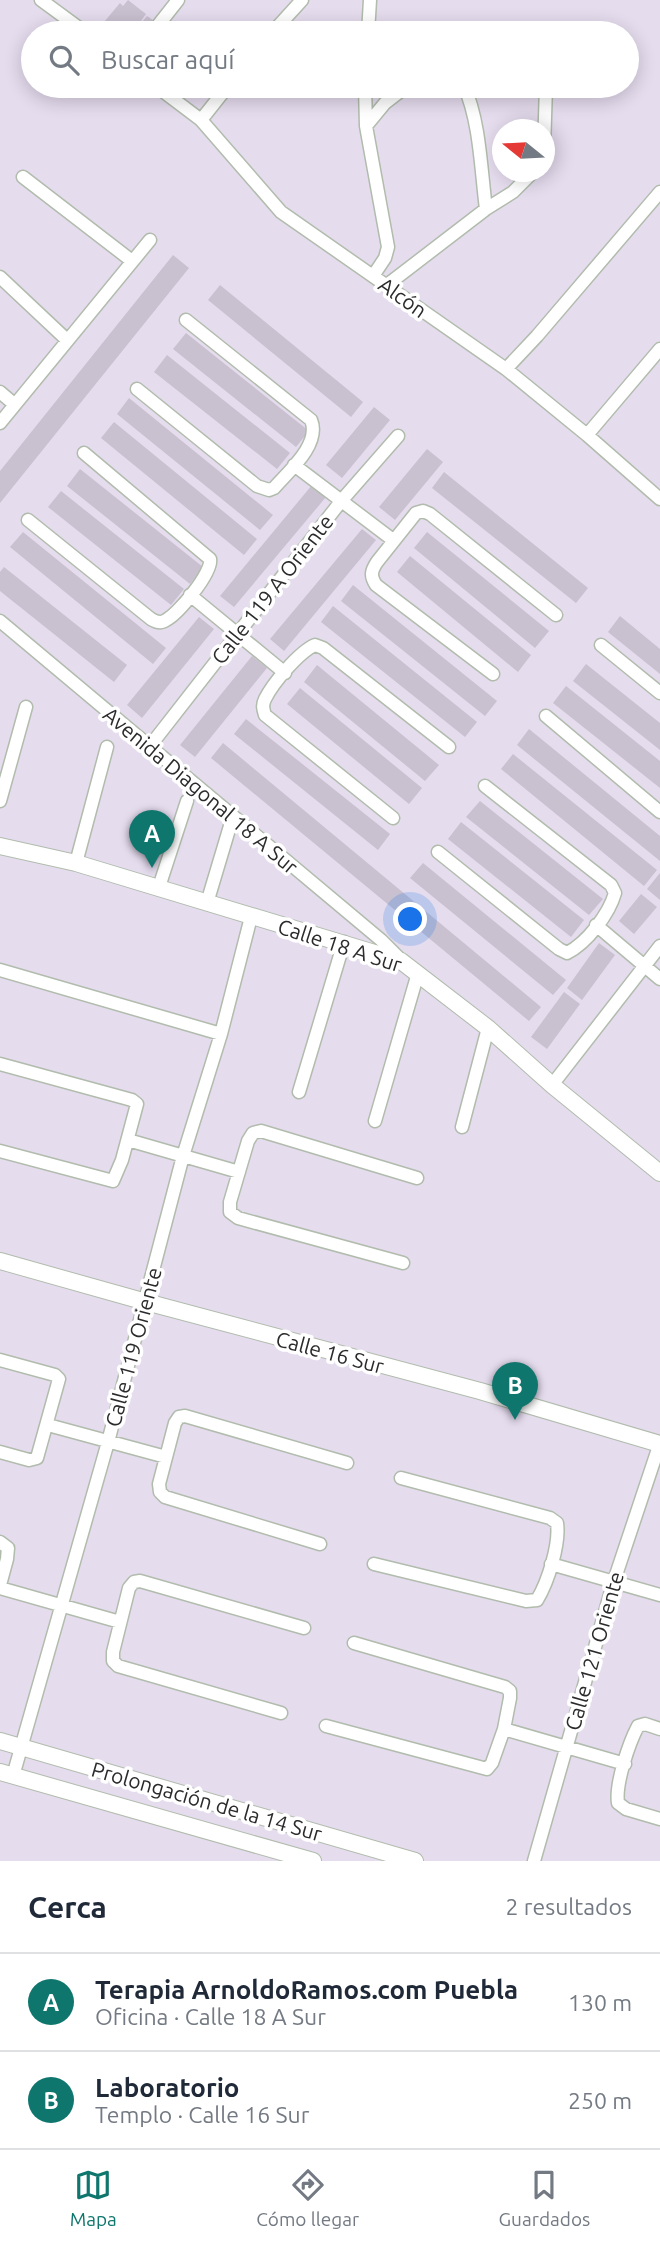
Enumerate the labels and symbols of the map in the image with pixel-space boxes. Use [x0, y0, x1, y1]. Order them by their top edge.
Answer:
north arrow [492, 119, 555, 182]
street label: Alcón [374, 272, 432, 322]
street label: Calle 119 A Oriente [206, 510, 338, 668]
street label: Avenida Diagonal 18 A Sur [99, 701, 303, 879]
pin: A [129, 810, 175, 868]
your location [393, 902, 427, 936]
street label: Calle 18 A Sur [275, 914, 405, 976]
street label: Calle 119 Oriente [100, 1265, 166, 1429]
street label: Calle 16 Sur [274, 1326, 387, 1378]
pin: B [492, 1362, 538, 1420]
street label: Calle 121 Oriente [560, 1569, 628, 1733]
street label: Prolongación de la 14 Sur [89, 1757, 325, 1845]

